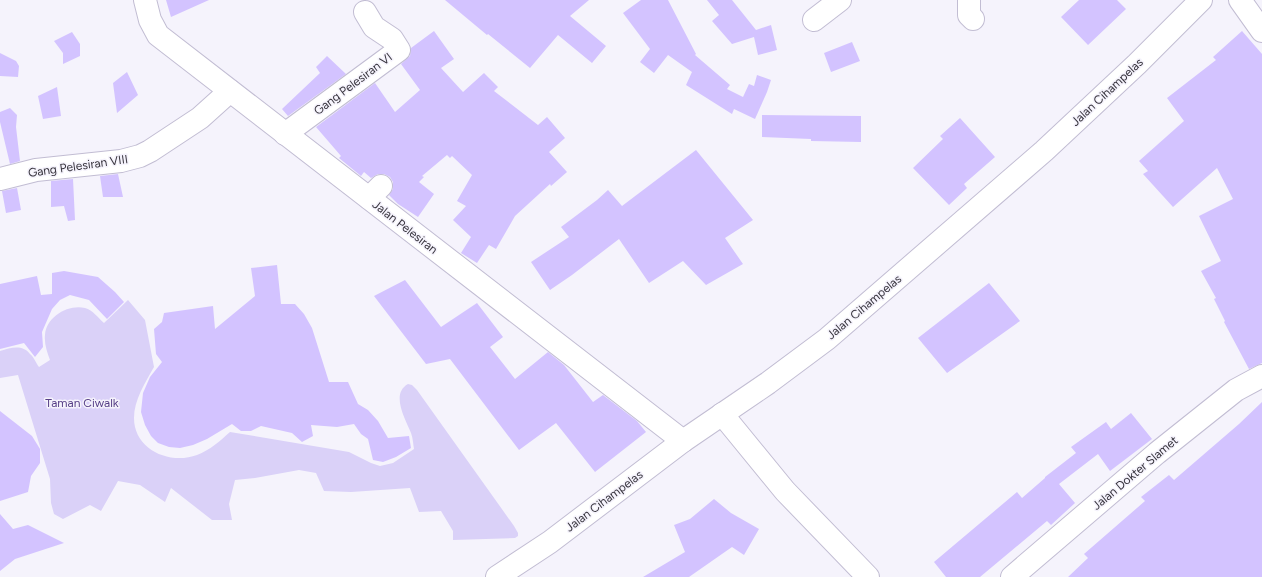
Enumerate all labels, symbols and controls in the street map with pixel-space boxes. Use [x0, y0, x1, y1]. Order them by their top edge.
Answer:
street label: Gang Pelesiran VI [311, 50, 395, 118]
street label: Jalan Cihampelas [1068, 55, 1146, 129]
street label: Gang Pelesiran VIII [27, 152, 129, 180]
street label: Jalan Pelesiran [370, 197, 440, 257]
street label: Jalan Cihampelas [824, 271, 904, 342]
park label: Taman Ciwalk [45, 396, 119, 410]
street label: Jalan Dokter Slamet [1089, 433, 1181, 513]
street label: Jalan Cihampelas [563, 467, 646, 535]

